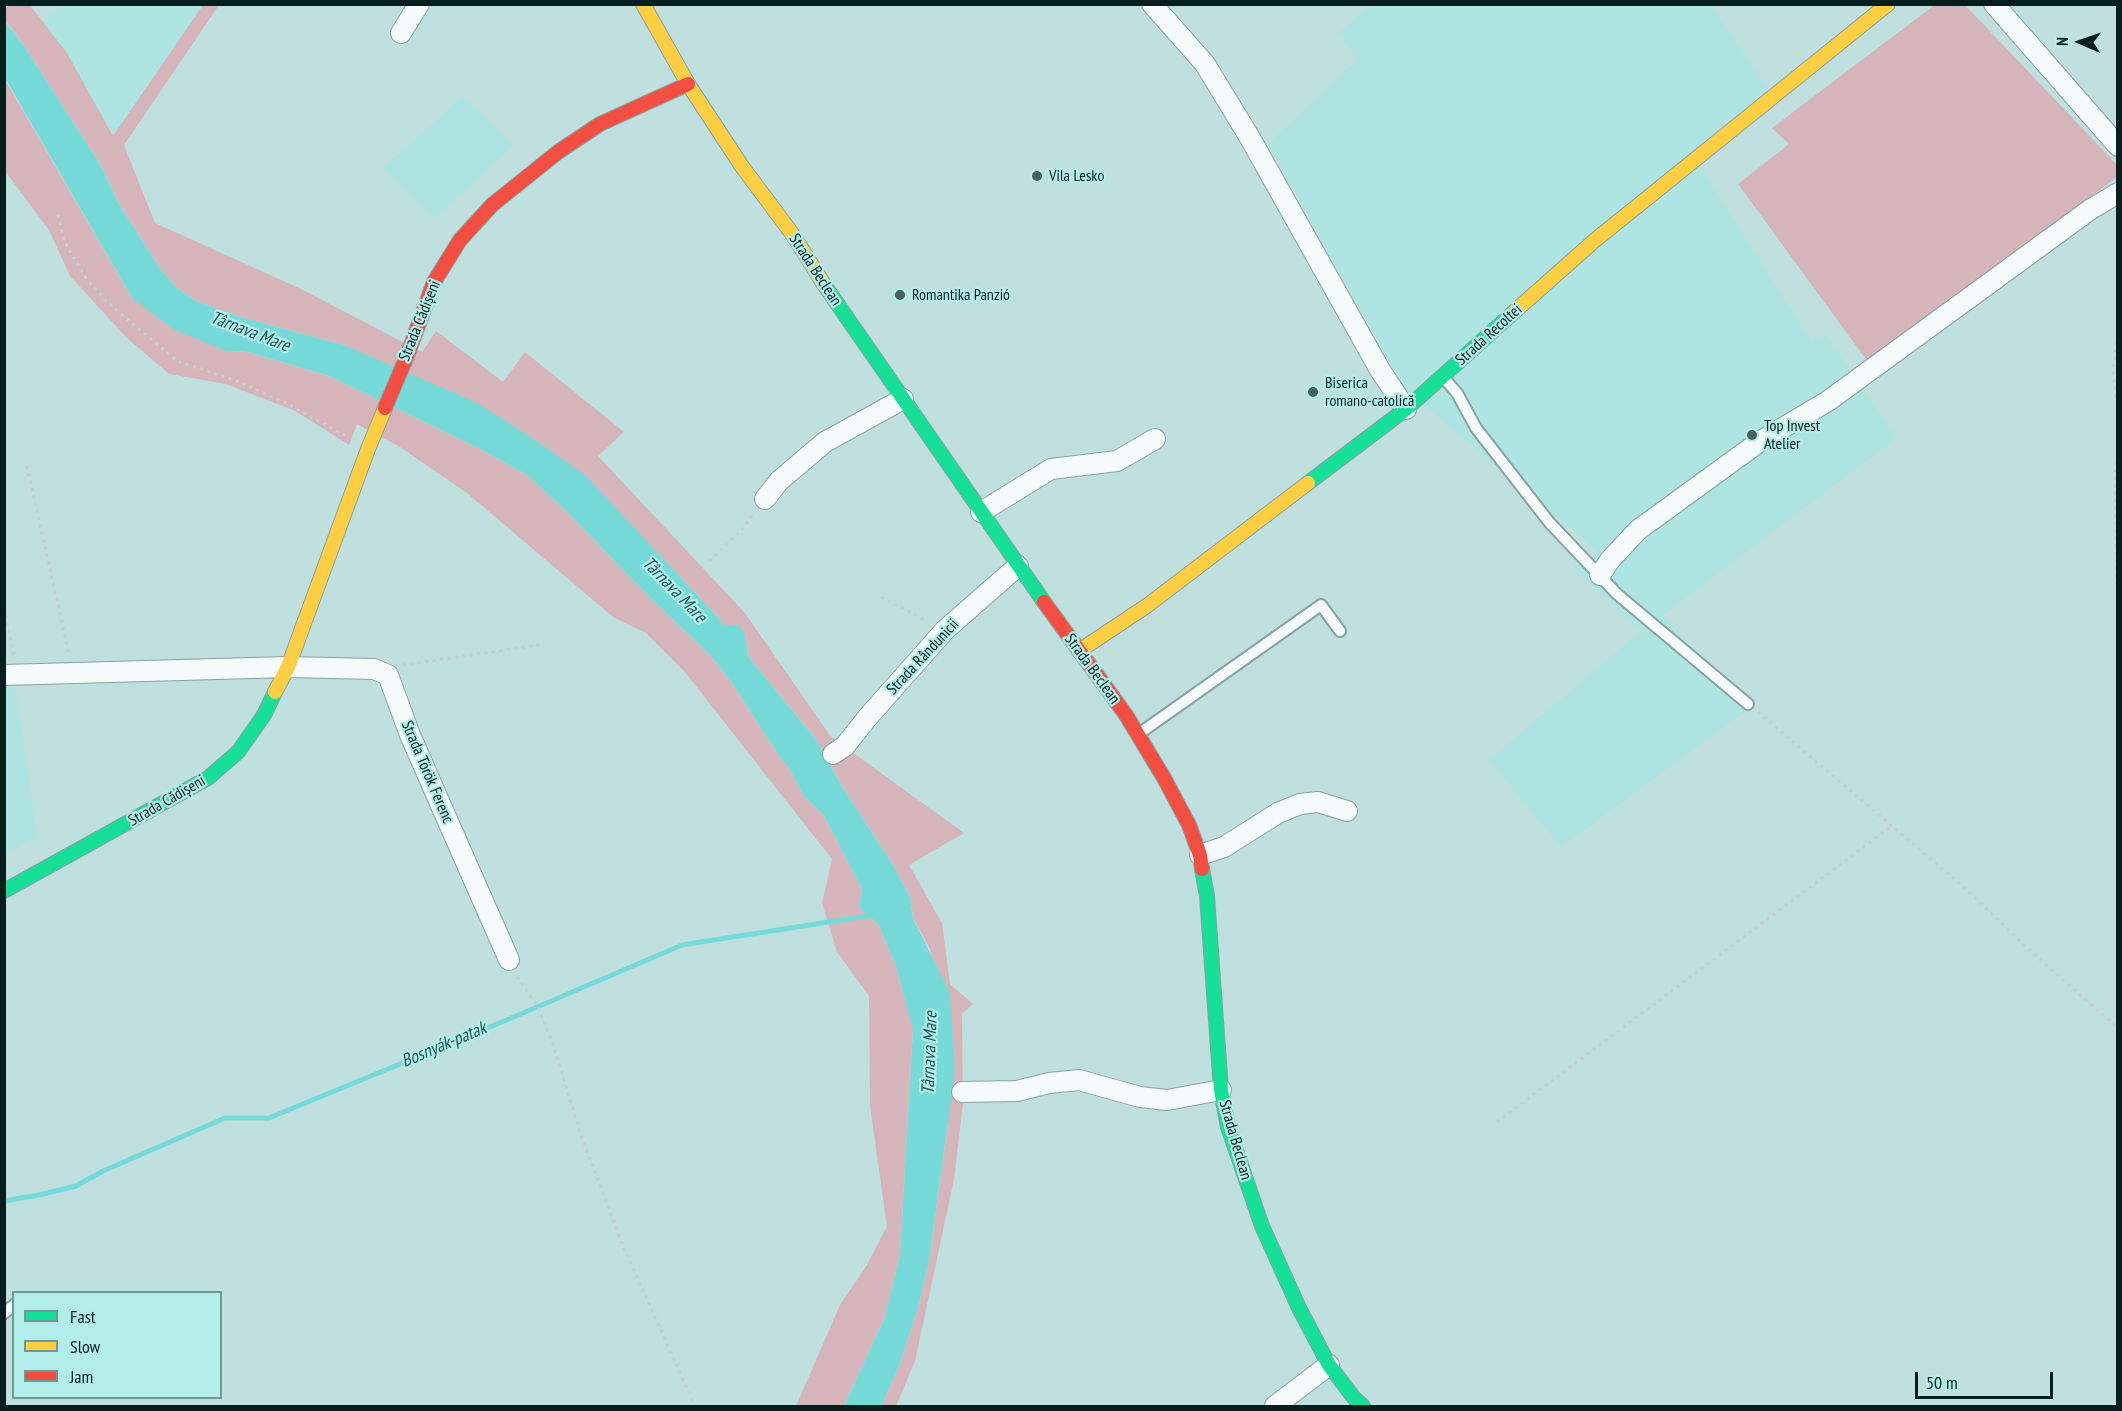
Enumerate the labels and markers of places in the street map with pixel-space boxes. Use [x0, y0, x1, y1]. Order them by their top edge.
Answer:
place label: Vila Lesko [1049, 166, 1104, 186]
marker: Vila Lesko [1030, 169, 1044, 183]
place label: Romantika Panzió [912, 285, 1010, 305]
marker: Romantika Panzió [893, 288, 907, 302]
place label: Biserica romano-catolică [1325, 373, 1414, 411]
marker: Biserica romano-catolică [1306, 385, 1320, 399]
place label: Top Invest Atelier [1764, 416, 1820, 454]
marker: Top Invest Atelier [1745, 428, 1759, 442]

